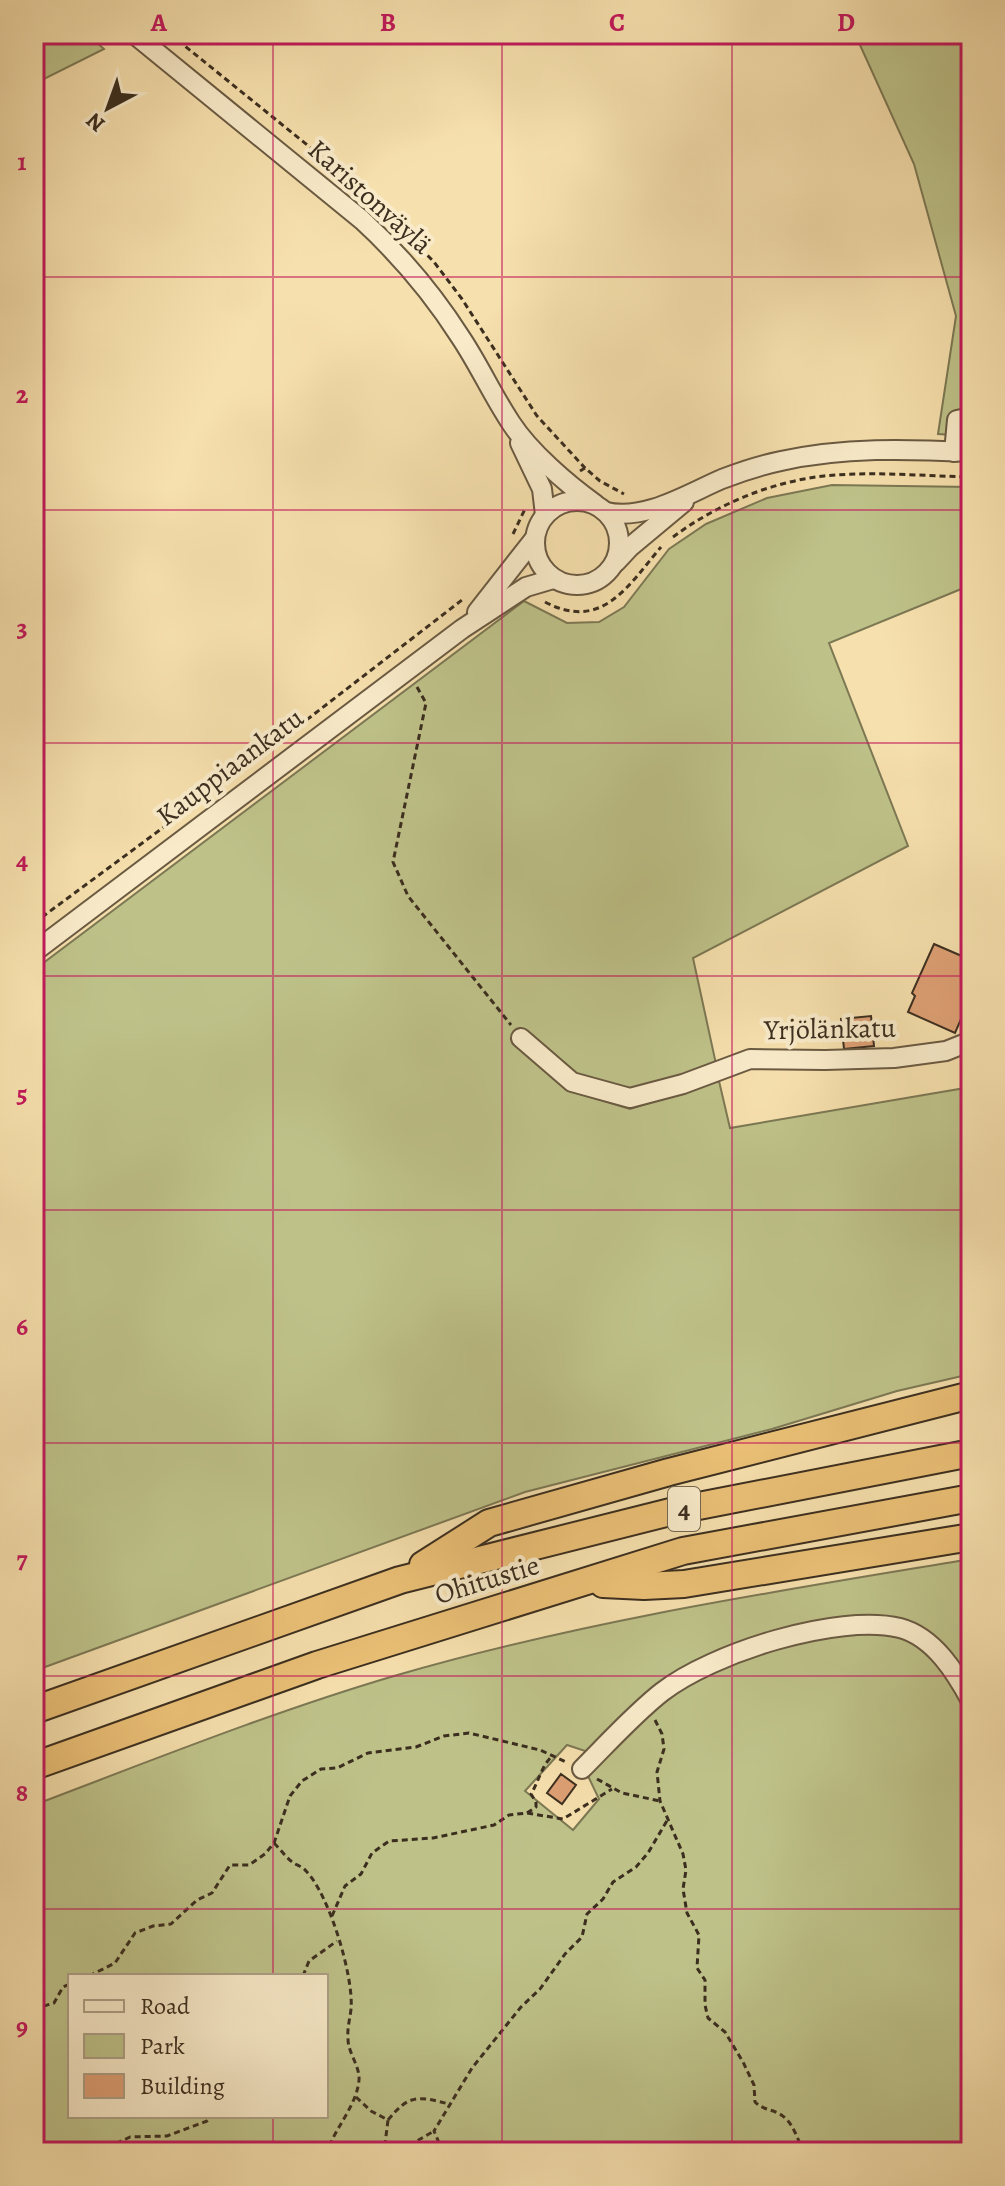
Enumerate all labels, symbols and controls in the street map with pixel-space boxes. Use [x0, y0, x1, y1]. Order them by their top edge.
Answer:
text: A [150, 5, 168, 40]
text: B [380, 5, 396, 40]
text: C [609, 5, 625, 40]
text: D [837, 5, 855, 40]
north arrow [68, 68, 148, 148]
text: N [80, 106, 111, 139]
street label: Karistonväylä [300, 131, 440, 263]
text: 1 [17, 144, 27, 179]
text: 2 [16, 377, 29, 412]
text: 3 [16, 610, 28, 645]
street label: Kauppiaankatu [149, 699, 312, 835]
text: 4 [16, 843, 28, 878]
street label: Yrjölänkatu [763, 1009, 897, 1049]
text: 5 [16, 1076, 28, 1111]
text: 6 [16, 1309, 28, 1344]
road number: 4 [668, 1487, 700, 1531]
text: 7 [16, 1542, 28, 1577]
street label: Ohitustie [430, 1546, 544, 1614]
text: 8 [16, 1775, 28, 1810]
legend [68, 1974, 328, 2118]
text: Road [140, 1990, 190, 2022]
text: 9 [16, 2009, 28, 2044]
text: Park [140, 2030, 185, 2062]
text: Building [140, 2070, 225, 2102]

